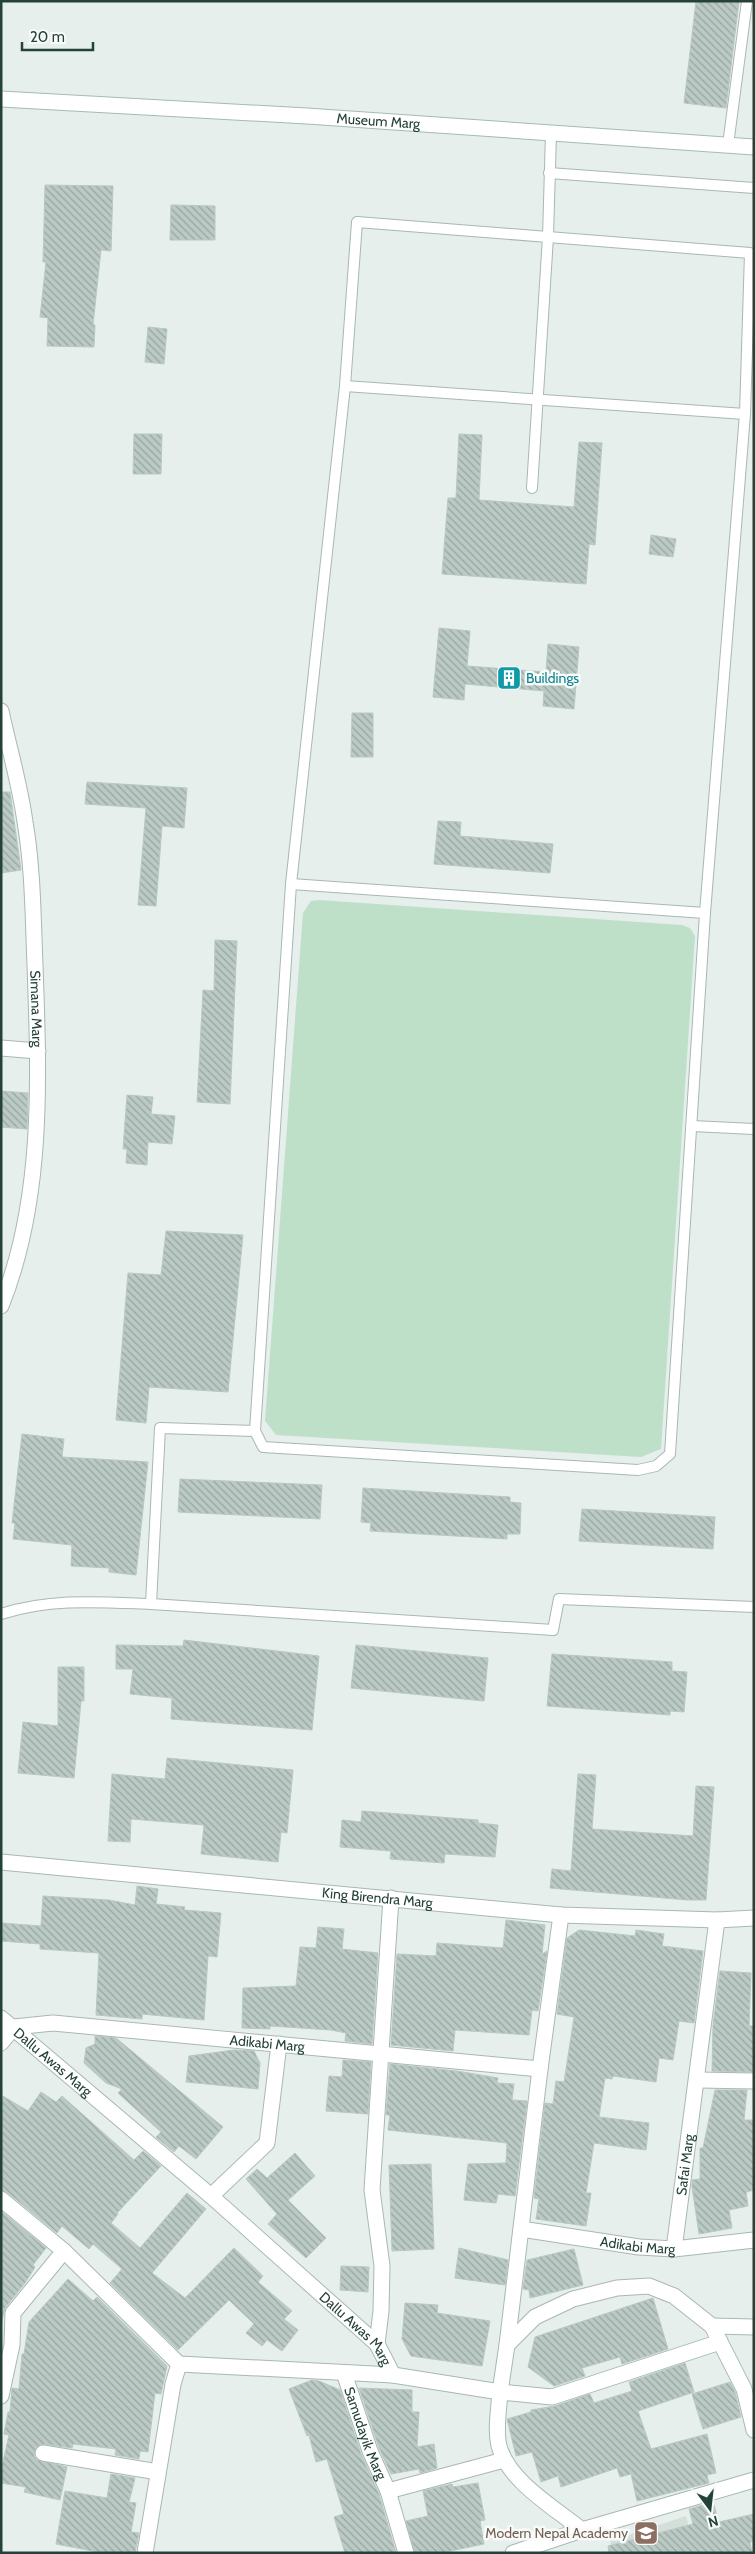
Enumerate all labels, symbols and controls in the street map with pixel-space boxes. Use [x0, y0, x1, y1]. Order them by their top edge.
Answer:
scale bar [22, 20, 94, 52]
text: 20 m [30, 28, 65, 46]
street label: Museum Marg [336, 109, 422, 133]
building icon: Buildings [496, 665, 522, 691]
place label: Buildings [526, 669, 579, 687]
street label: Simana Marg [26, 970, 46, 1049]
street label: King Birendra Marg [321, 1883, 434, 1912]
street label: Dallu Awas Marg [10, 2024, 97, 2101]
street label: Adikabi Marg [229, 2031, 307, 2056]
street label: Safai Marg [672, 2132, 698, 2196]
street label: Adikabi Marg [599, 2232, 677, 2258]
street label: Dallu Awas Marg [316, 2288, 396, 2369]
street label: Samudayik Marg [340, 2385, 391, 2484]
north arrow [685, 2484, 735, 2534]
text: N [706, 2512, 720, 2532]
school or university icon: Modern Nepal Academy [633, 2520, 659, 2546]
place label: Modern Nepal Academy [485, 2524, 628, 2542]

